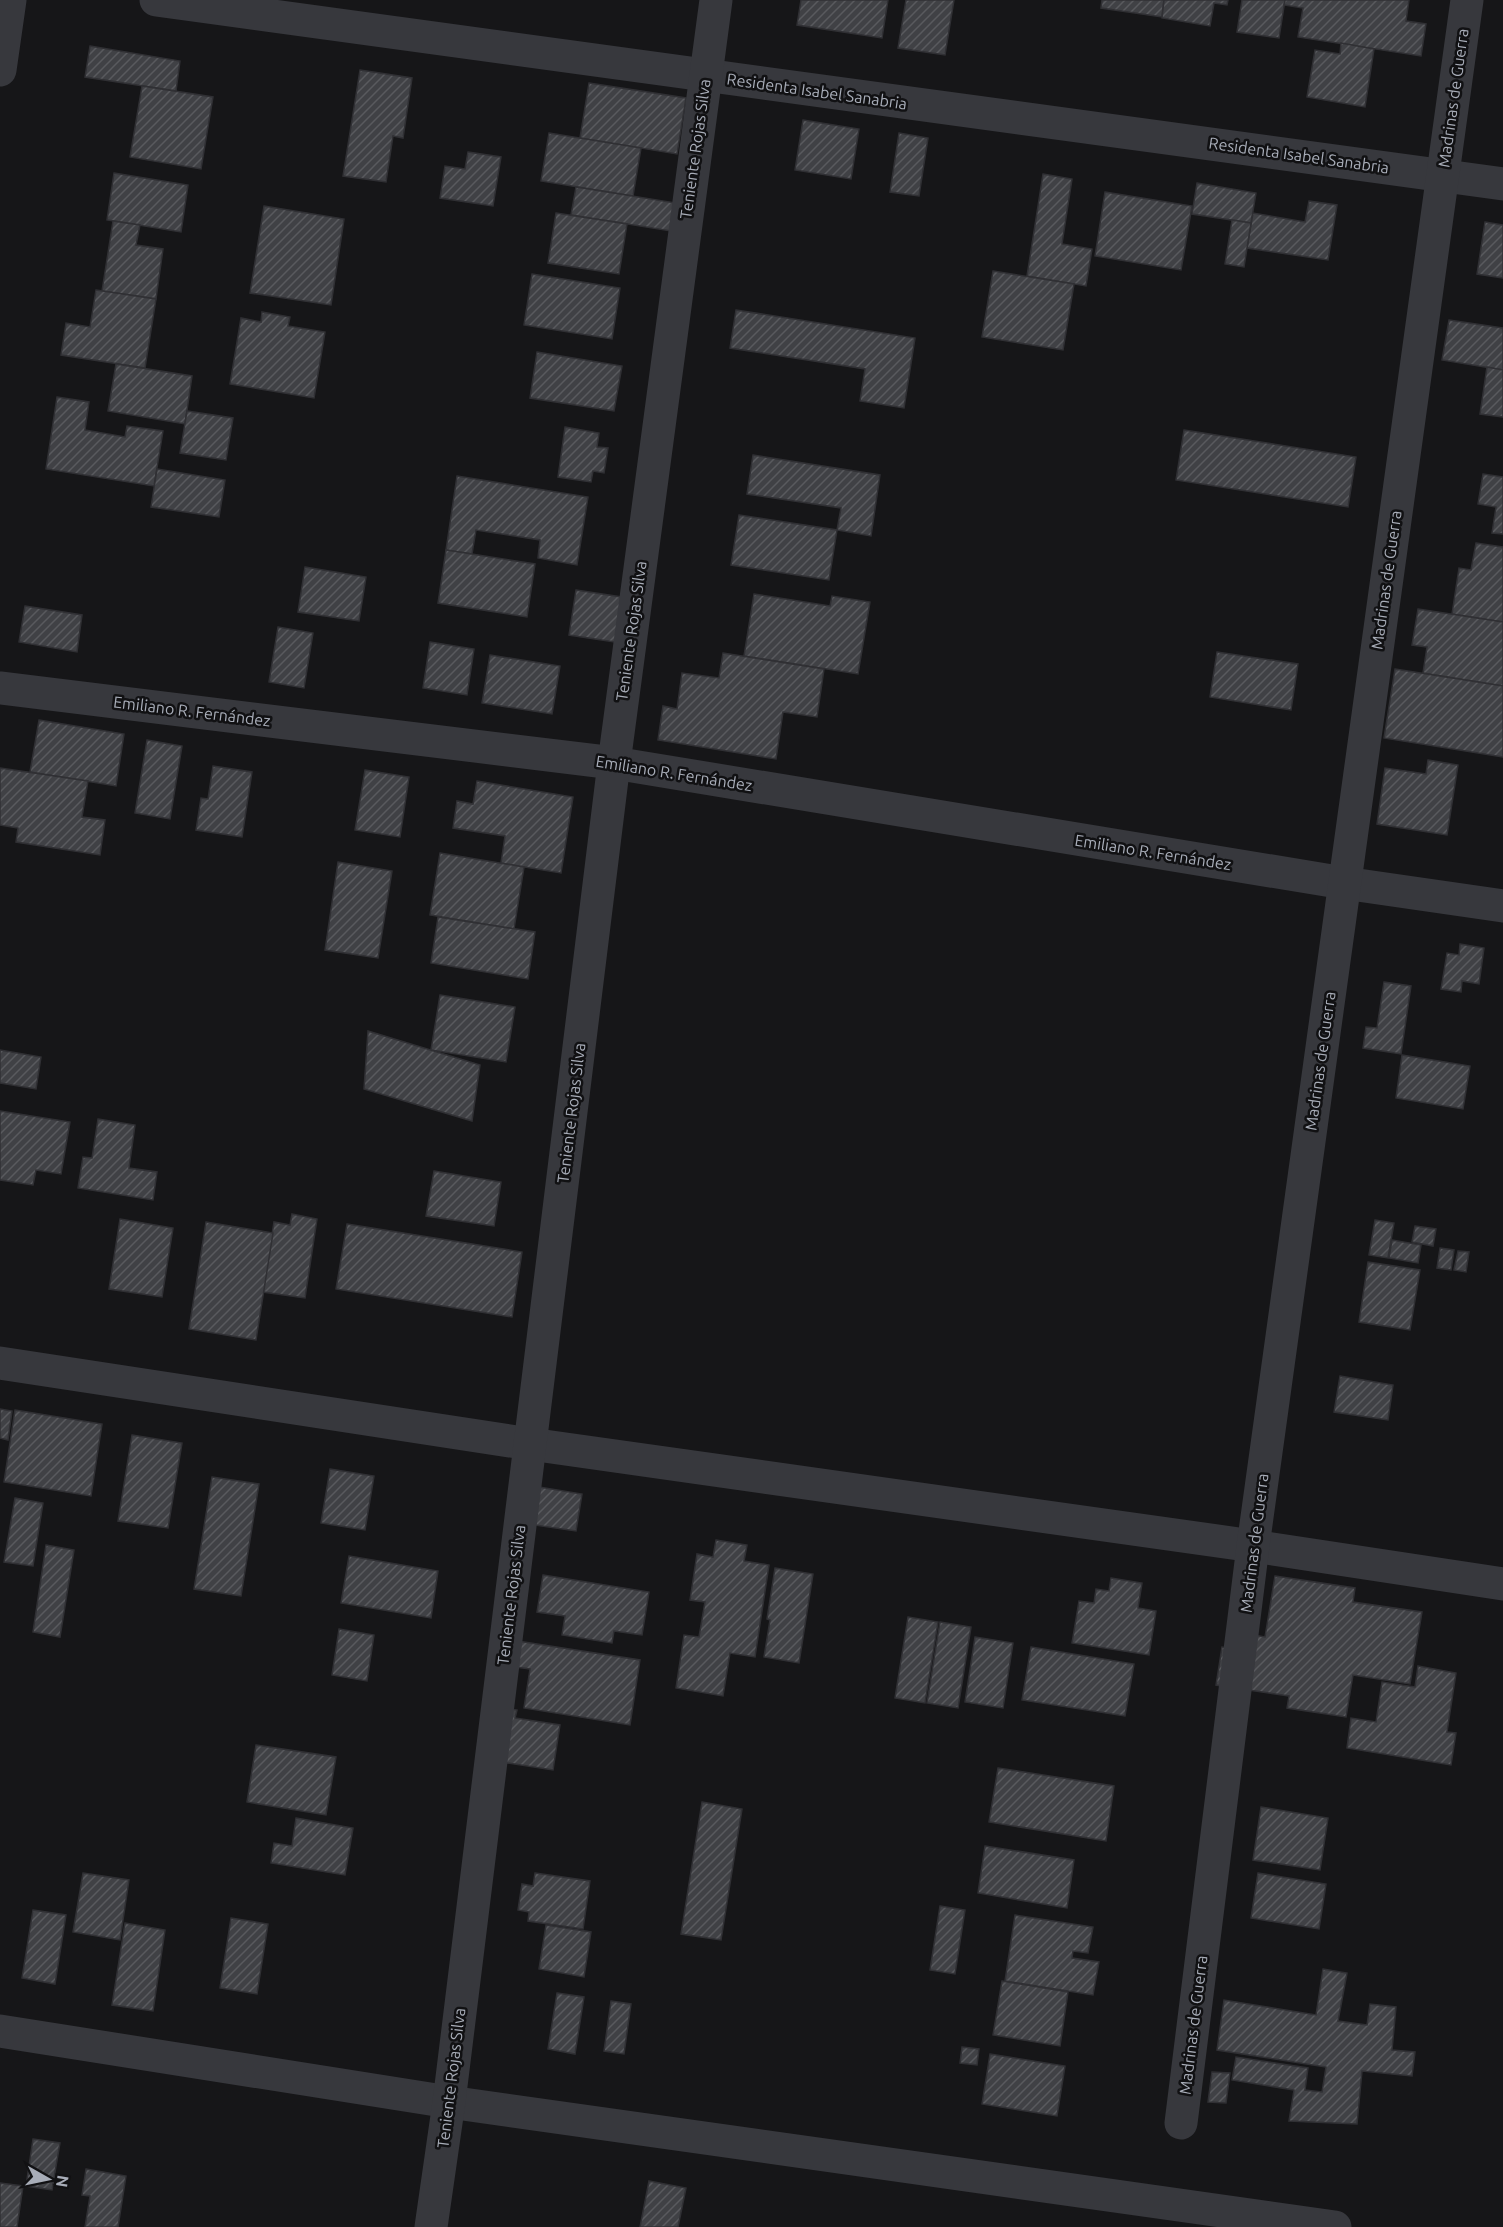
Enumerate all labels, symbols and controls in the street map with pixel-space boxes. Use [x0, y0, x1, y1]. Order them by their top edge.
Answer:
street label: Madrinas de Guerra [1434, 27, 1472, 169]
street label: Residenta Isabel Sanabria [726, 69, 908, 113]
street label: Teniente Rojas Silva [676, 78, 714, 220]
street label: Residenta Isabel Sanabria [1208, 133, 1390, 177]
street label: Madrinas de Guerra [1367, 509, 1405, 651]
street label: Teniente Rojas Silva [612, 560, 650, 702]
street label: Emiliano R. Fernández [112, 692, 272, 730]
street label: Emiliano R. Fernández [594, 752, 754, 794]
street label: Emiliano R. Fernández [1073, 831, 1233, 873]
street label: Madrinas de Guerra [1301, 990, 1339, 1132]
street label: Teniente Rojas Silva [553, 1042, 589, 1184]
street label: Madrinas de Guerra [1237, 1472, 1271, 1614]
street label: Teniente Rojas Silva [493, 1524, 529, 1666]
street label: Madrinas de Guerra [1176, 1954, 1210, 2096]
street label: Teniente Rojas Silva [433, 2007, 469, 2149]
north arrow [18, 2149, 78, 2209]
text: N [53, 2174, 73, 2189]

